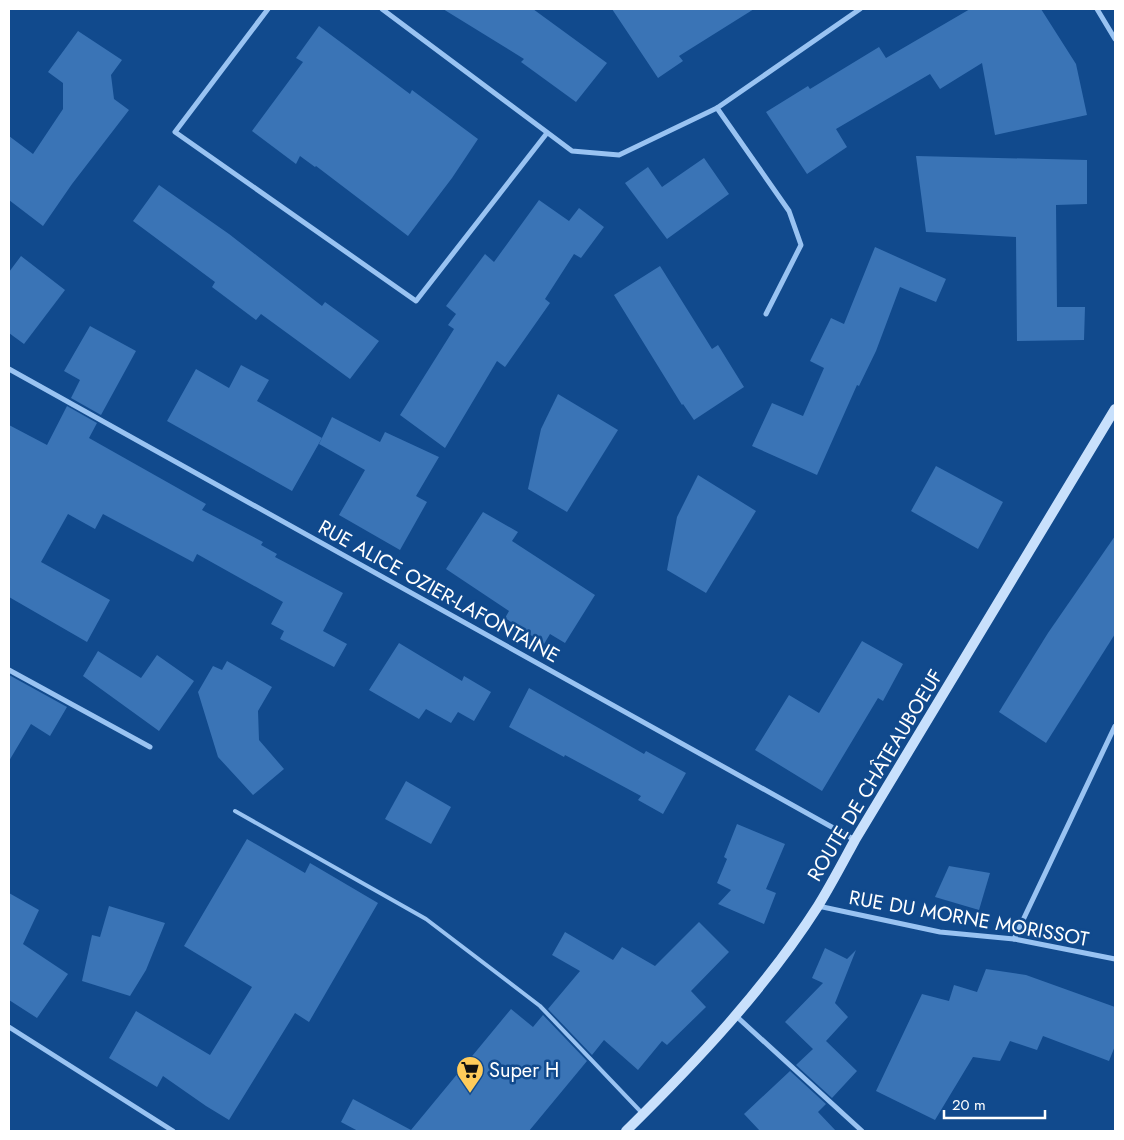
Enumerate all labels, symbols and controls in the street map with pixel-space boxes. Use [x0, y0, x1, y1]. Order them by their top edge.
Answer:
street label: RUE ALICE OZIER-LAFONTAINE [313, 513, 565, 670]
street label: ROUTE DE CHÂTEAUBOEUF [800, 664, 950, 887]
street label: RUE DU MORNE MORISSOT [847, 883, 1092, 954]
supermarket icon: Super H [455, 1055, 485, 1094]
place label: Super H [489, 1056, 559, 1085]
scale bar [944, 1088, 1045, 1120]
text: 20 m [952, 1094, 986, 1116]

